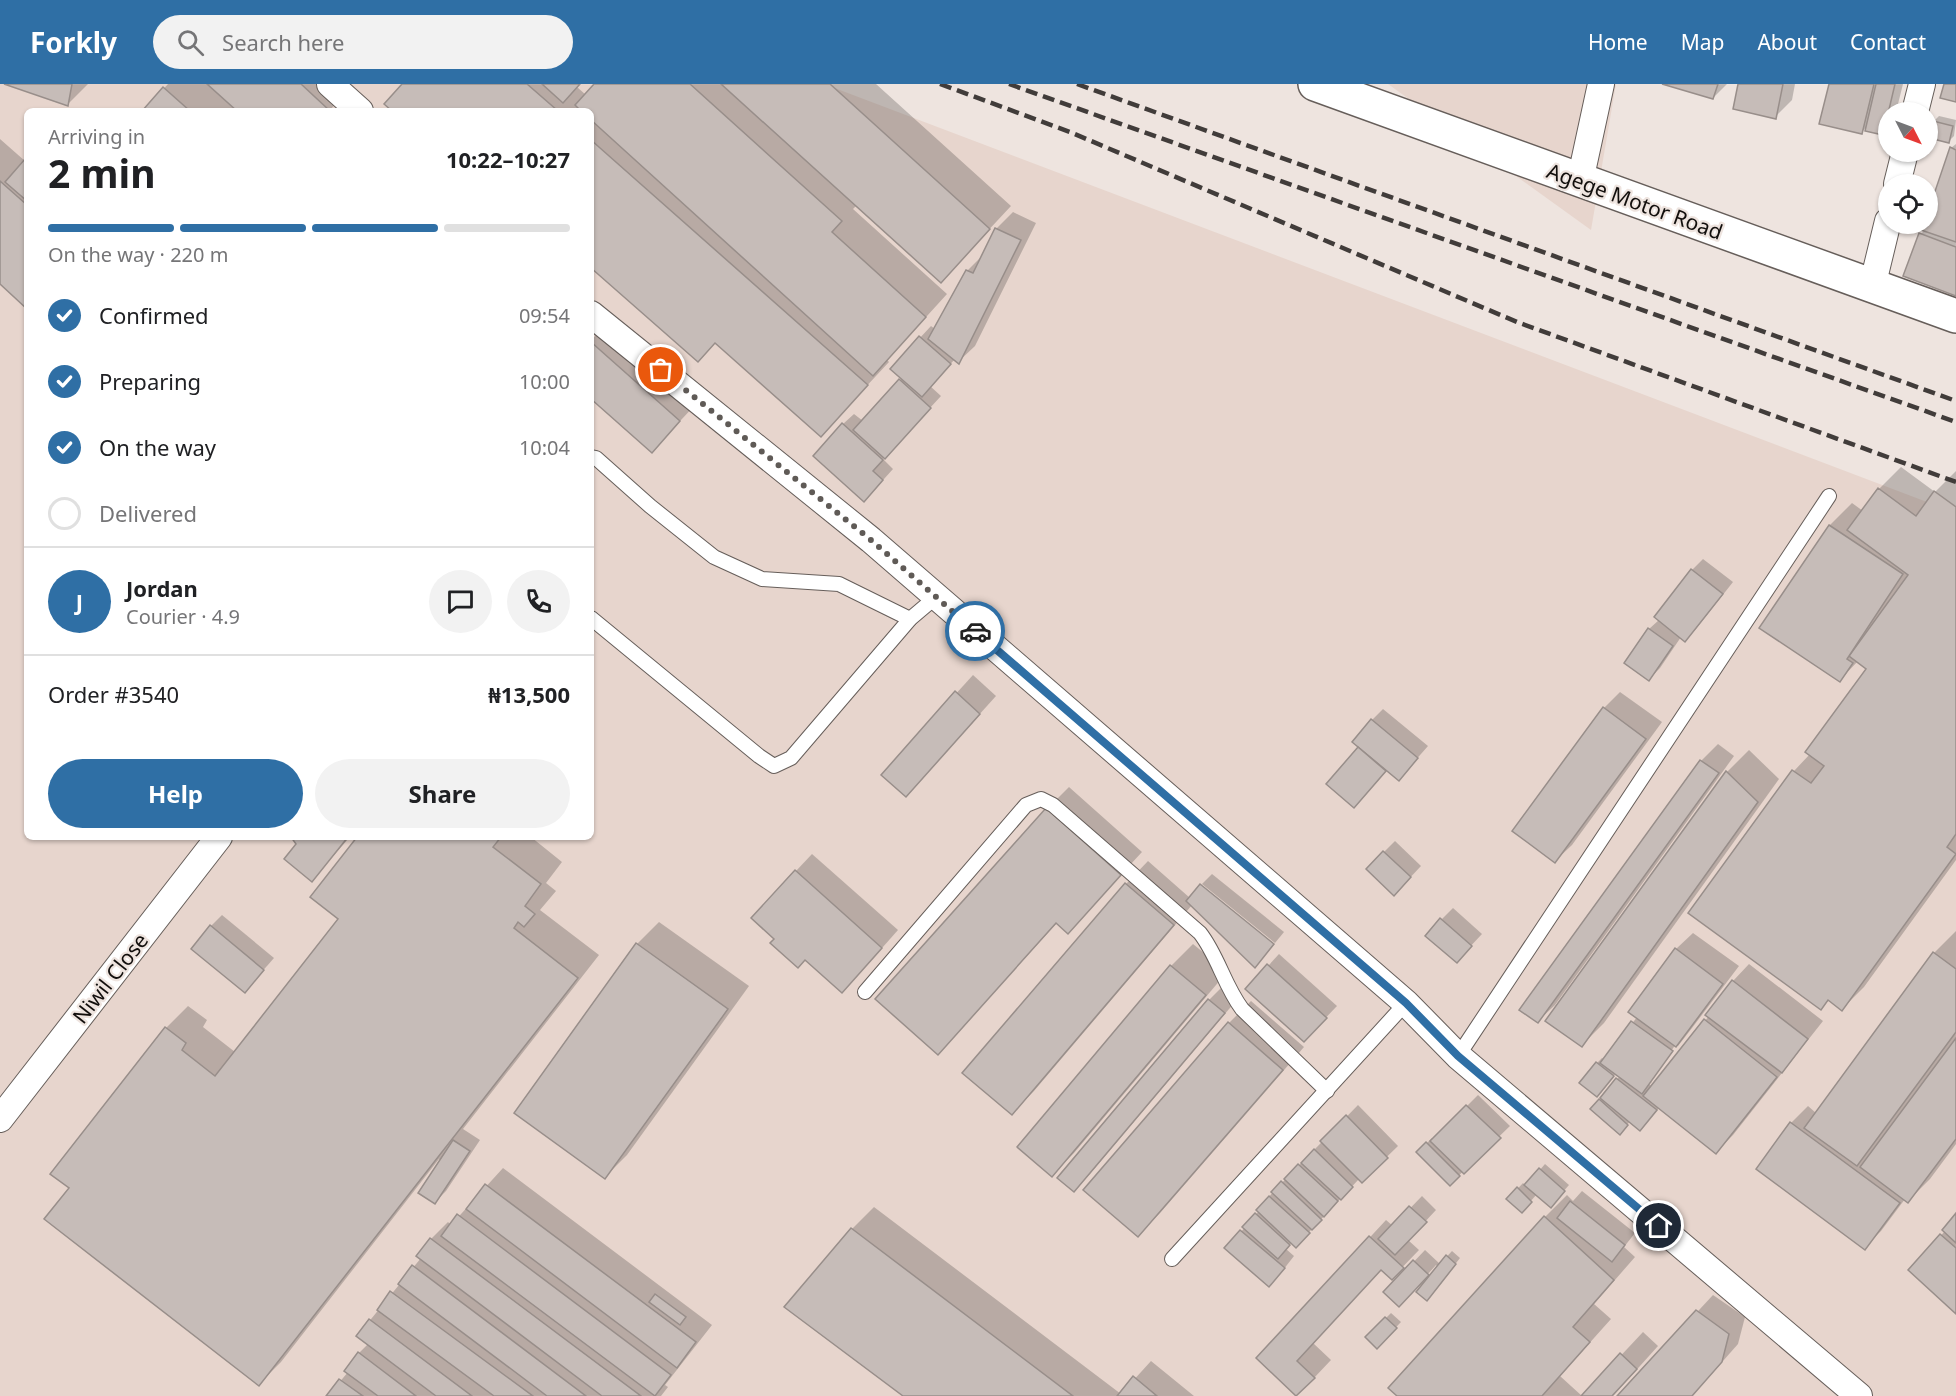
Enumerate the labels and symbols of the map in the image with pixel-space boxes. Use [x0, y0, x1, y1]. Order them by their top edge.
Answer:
north arrow [1878, 102, 1938, 162]
street label: Agege Motor Road [1543, 156, 1727, 246]
pin [635, 344, 686, 395]
courier [945, 601, 1005, 661]
street label: Niwil Close [66, 927, 154, 1029]
pin [1633, 1200, 1684, 1251]

